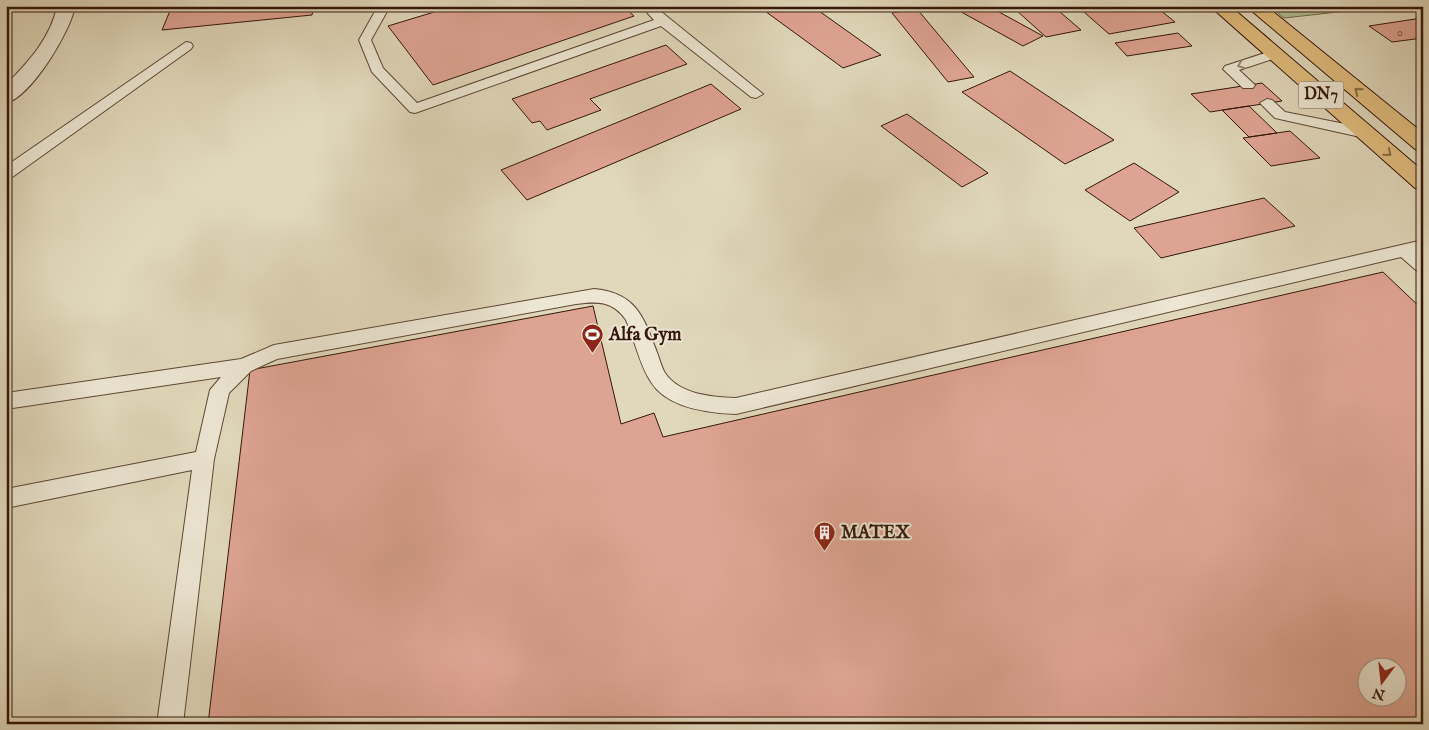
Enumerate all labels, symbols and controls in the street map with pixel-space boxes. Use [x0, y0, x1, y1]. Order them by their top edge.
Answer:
house number: 0 [1397, 25, 1403, 40]
one-way arrow [1237, 59, 1246, 69]
road number: DN7 [1298, 82, 1344, 108]
one-way arrow [1355, 88, 1364, 96]
one-way arrow [1382, 148, 1391, 156]
sports icon: Alfa Gym [581, 323, 605, 354]
place label: Alfa Gym [608, 324, 682, 347]
building icon: MATEX [813, 521, 837, 552]
place label: MATEX [841, 522, 910, 545]
north arrow [1356, 658, 1406, 708]
text: N [1371, 683, 1388, 704]

